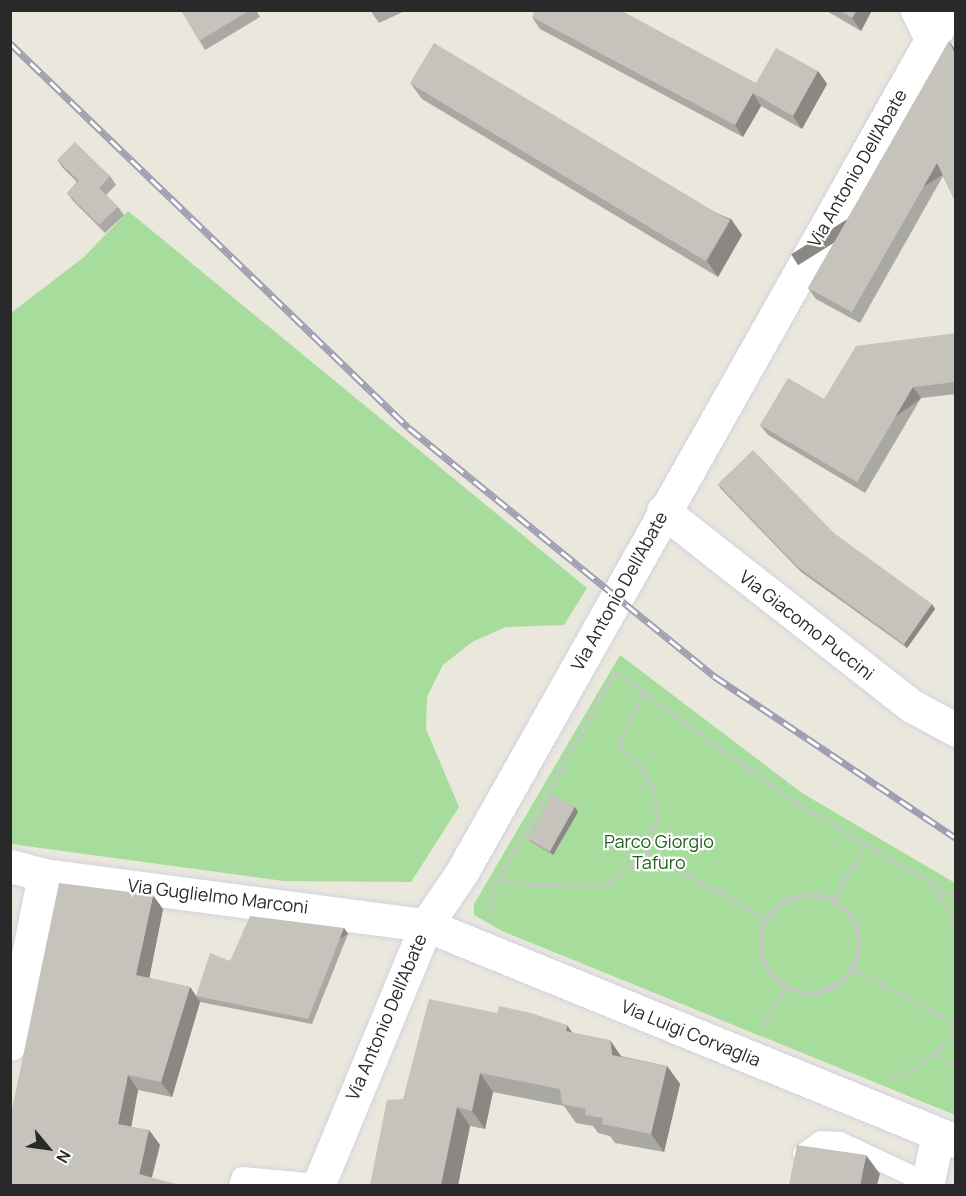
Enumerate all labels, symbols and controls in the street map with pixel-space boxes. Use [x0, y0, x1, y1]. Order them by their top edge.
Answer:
street label: Via Antonio Dell'Abate [803, 85, 911, 251]
street label: Via Antonio Dell'Abate [566, 508, 672, 674]
street label: Via Giacomo Puccini [735, 566, 879, 684]
park label: Parco Giorgio Tafuro [604, 831, 714, 874]
street label: Via Guglielmo Marconi [127, 874, 309, 918]
street label: Via Antonio Dell'Abate [341, 931, 431, 1103]
street label: Via Luigi Corvaglia [618, 995, 764, 1071]
north arrow [18, 1118, 78, 1178]
text: N [51, 1146, 76, 1167]

